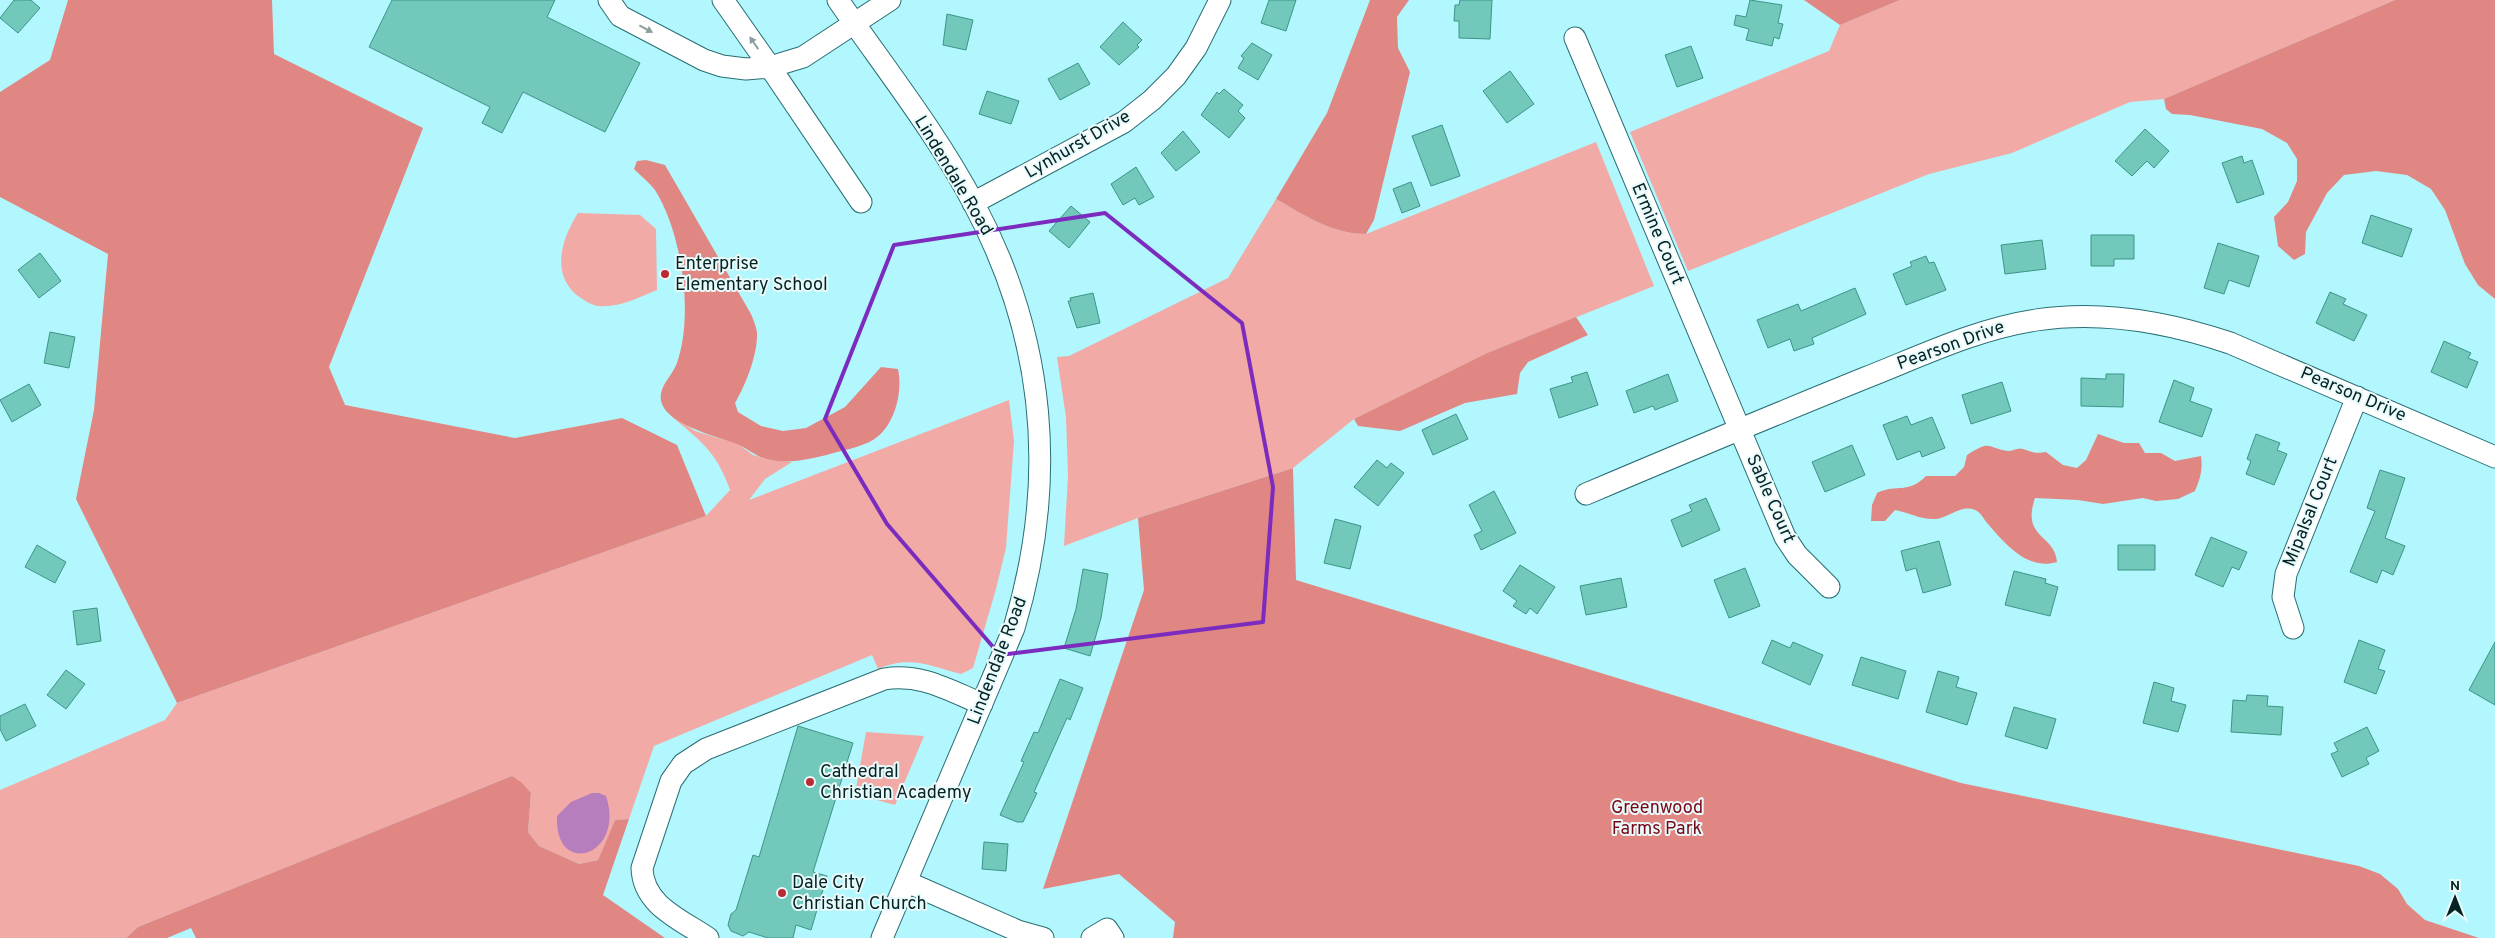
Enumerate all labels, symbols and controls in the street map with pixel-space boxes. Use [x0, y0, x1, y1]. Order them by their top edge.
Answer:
one-way arrow [639, 25, 653, 33]
one-way arrow [749, 37, 759, 50]
street label: Lynhurst Drive [1021, 105, 1135, 185]
street label: Lindendale Road [908, 112, 998, 240]
street label: Ermine Court [1625, 180, 1689, 288]
place label: Enterprise Elementary School [675, 253, 828, 297]
marker: Enterprise Elementary School [659, 268, 671, 280]
street label: Pearson Drive [1894, 316, 2008, 376]
street label: Pearson Drive [2297, 362, 2409, 428]
street label: Sable Court [1740, 451, 1800, 547]
street label: Mipalsal Court [2279, 454, 2343, 570]
street label: Lindendale Road [963, 594, 1033, 728]
place label: Cathedral Christian Academy [820, 761, 971, 805]
marker: Cathedral Christian Academy [804, 776, 816, 788]
park label: Greenwood Farms Park [1611, 797, 1703, 841]
place label: Dale City Christian Church [792, 872, 927, 916]
north arrow [2430, 873, 2480, 923]
text: N [2450, 878, 2460, 895]
marker: Dale City Christian Church [776, 887, 788, 899]

